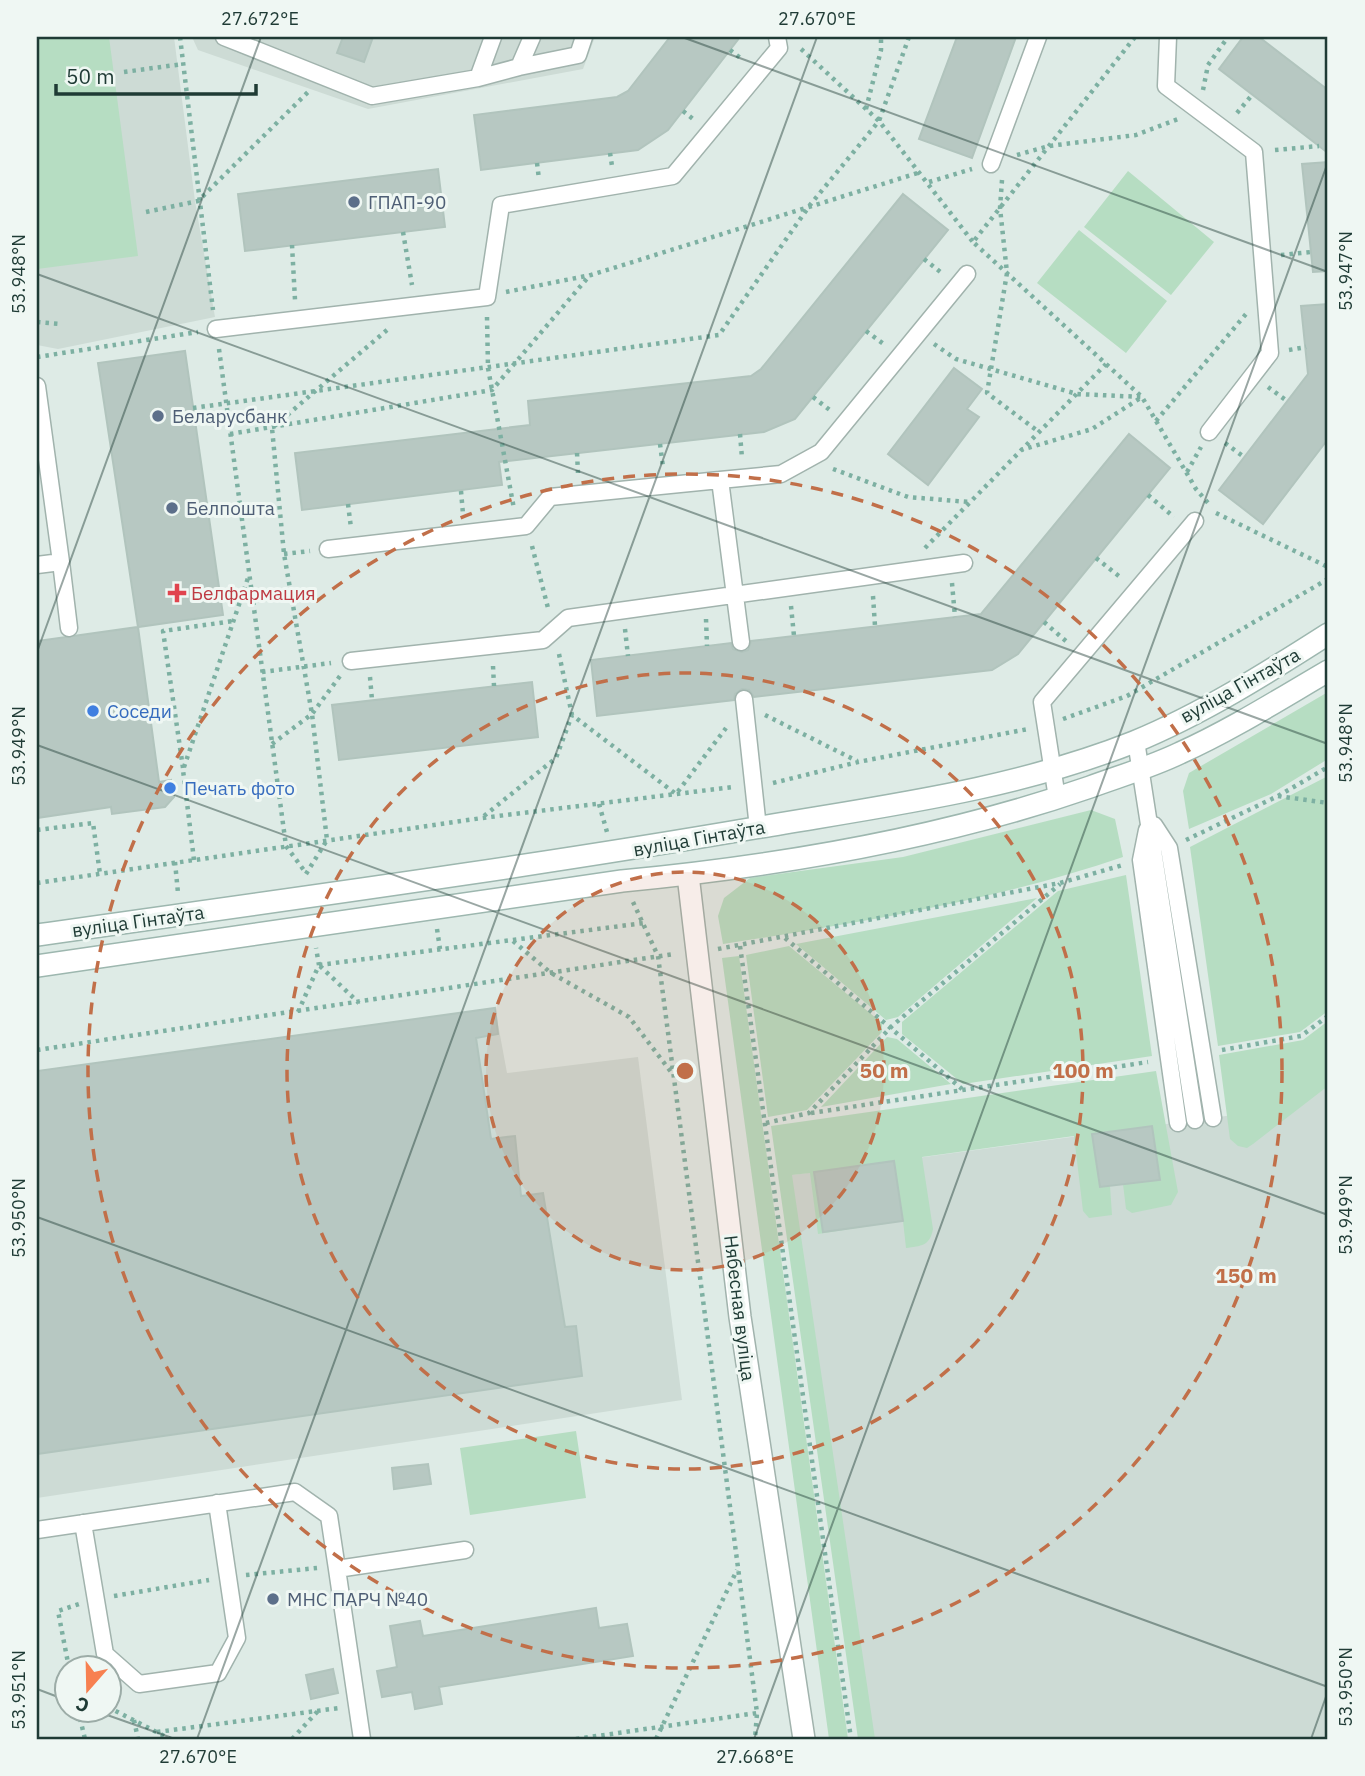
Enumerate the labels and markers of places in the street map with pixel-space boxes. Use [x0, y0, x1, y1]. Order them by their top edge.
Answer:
place label: ГПАП-90 [368, 190, 446, 214]
marker: ГПАП-90 [346, 194, 362, 210]
place label: Беларусбанк [172, 404, 288, 428]
marker: Беларусбанк [150, 408, 166, 424]
place label: Белпошта [186, 496, 275, 520]
marker: Белпошта [164, 500, 180, 516]
place label: Белфармация [191, 581, 316, 605]
marker: Белфармация [169, 585, 185, 601]
place label: Соседи [107, 699, 172, 723]
marker: Соседи [85, 703, 101, 719]
place label: Печать фото [184, 776, 295, 800]
marker: Печать фото [162, 780, 178, 796]
centre of rings [673, 1059, 697, 1083]
place label: МНС ПАРЧ №40 [287, 1587, 428, 1611]
marker: МНС ПАРЧ №40 [265, 1591, 281, 1607]

